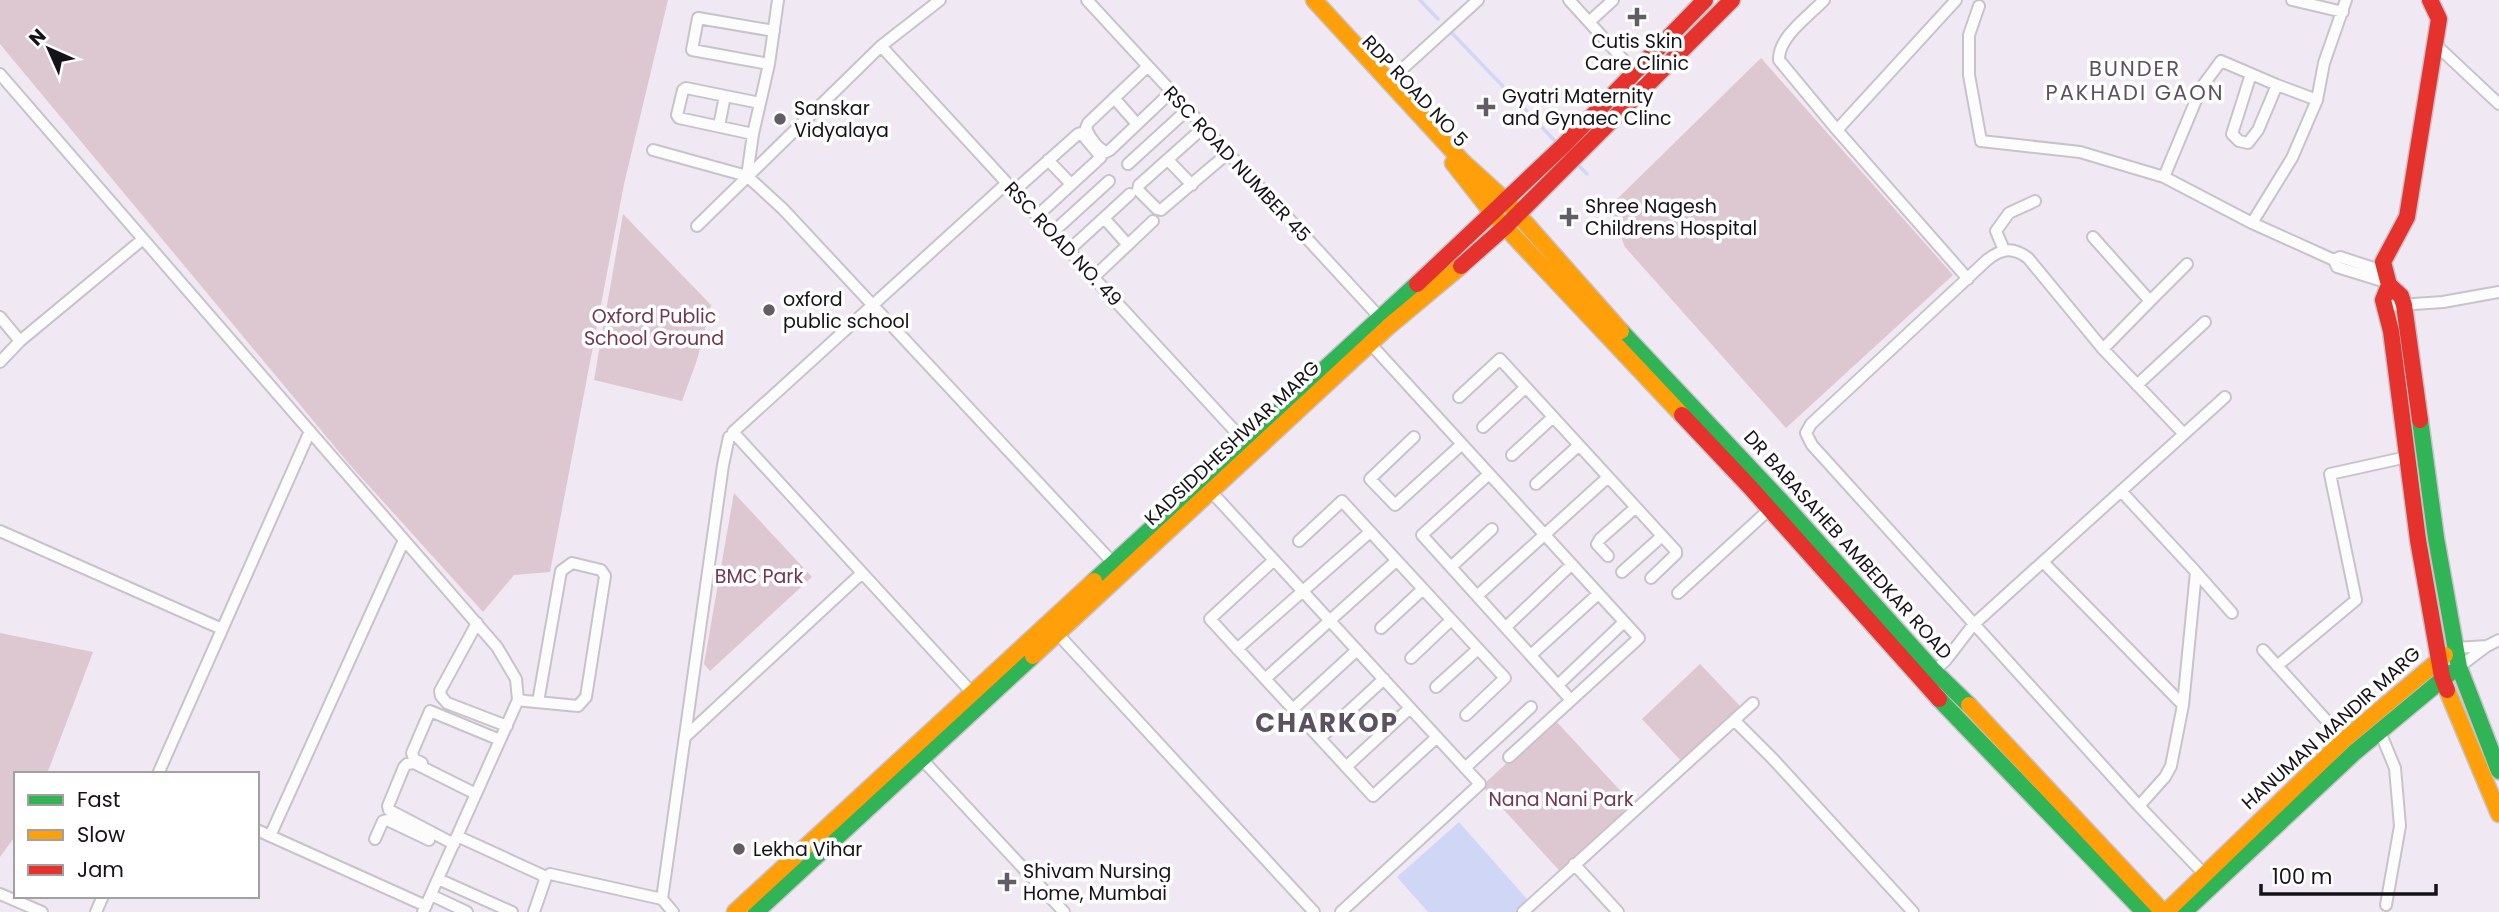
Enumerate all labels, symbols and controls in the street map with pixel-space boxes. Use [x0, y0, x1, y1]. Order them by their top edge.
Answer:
marker: Cutis Skin Care Clinic [1627, 7, 1647, 27]
north arrow [14, 14, 84, 84]
text: N [23, 23, 52, 52]
place label: Cutis Skin Care Clinic [1585, 28, 1689, 77]
street label: RDP ROAD NO 5 [1356, 29, 1474, 153]
district label: BUNDER PAKHADI GAON [2046, 54, 2224, 107]
street label: RSC ROAD NUMBER 45 [1157, 80, 1317, 248]
place label: Gyatri Maternity and Gynaec Clinc [1502, 83, 1672, 132]
place label: Sanskar Vidyalaya [794, 95, 889, 144]
marker: Gyatri Maternity and Gynaec Clinc [1476, 97, 1496, 117]
marker: Sanskar Vidyalaya [772, 111, 788, 127]
street label: RSC ROAD NO. 49 [998, 176, 1128, 312]
place label: Shree Nagesh Childrens Hospital [1585, 193, 1757, 242]
marker: Shree Nagesh Childrens Hospital [1559, 207, 1579, 227]
place label: oxford public school [783, 286, 909, 335]
marker: oxford public school [761, 302, 777, 318]
park label: Oxford Public School Ground [584, 303, 724, 352]
street label: KADSIDDHESHWAR MARG [1138, 354, 1326, 532]
street label: DR BABASAHEB AMBEDKAR ROAD [1738, 424, 1958, 666]
park label: BMC Park [715, 563, 803, 590]
street label: HANUMAN MANDIR MARG [2236, 640, 2426, 816]
district label: CHARKOP [1255, 705, 1399, 741]
legend [14, 772, 259, 898]
text: Fast [77, 785, 120, 814]
park label: Nana Nani Park [1488, 786, 1634, 813]
text: Slow [77, 820, 125, 849]
place label: Lekha Vihar [753, 836, 862, 863]
marker: Lekha Vihar [731, 841, 747, 857]
scale bar [2261, 852, 2436, 896]
text: Jam [77, 855, 124, 884]
place label: Shivam Nursing Home, Mumbai [1023, 858, 1171, 907]
text: 100 m [2272, 862, 2332, 891]
marker: Shivam Nursing Home, Mumbai [997, 872, 1017, 892]

